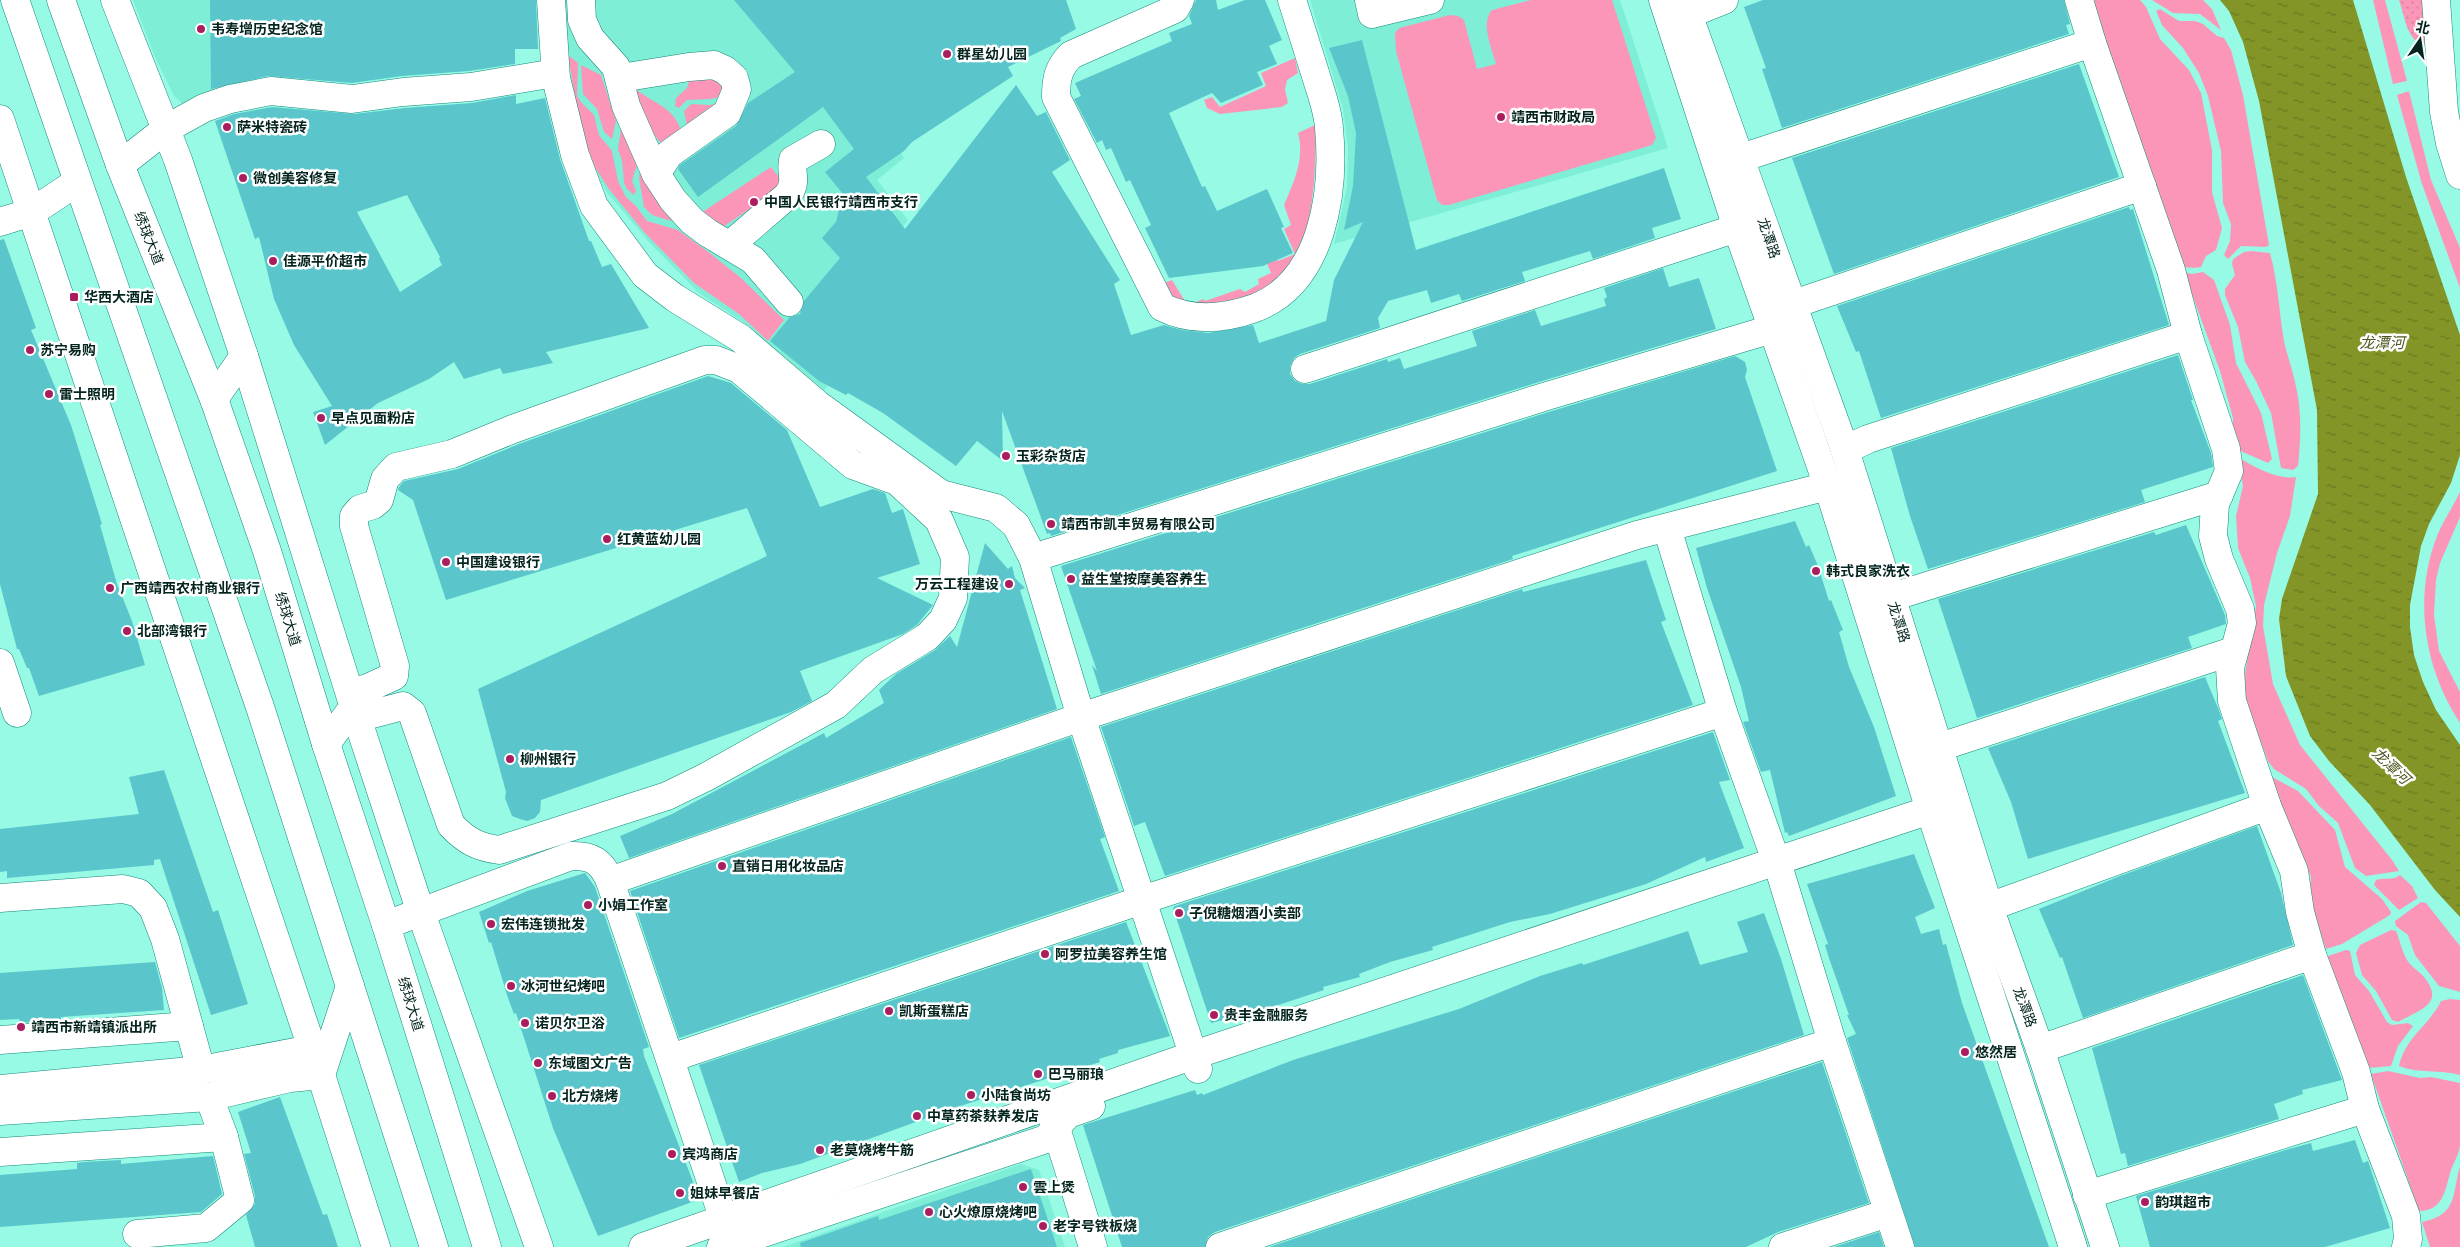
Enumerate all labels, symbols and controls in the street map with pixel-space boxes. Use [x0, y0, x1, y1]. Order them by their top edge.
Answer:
north arrow [2395, 15, 2445, 65]
text: 北 [2414, 18, 2432, 37]
place label: 韦寿增历史纪念馆 [211, 21, 323, 37]
marker: 韦寿增历史纪念馆 [195, 23, 207, 35]
place label: 群星幼儿园 [957, 46, 1027, 62]
marker: 群星幼儿园 [941, 48, 953, 60]
place label: 靖西市财政局 [1511, 109, 1595, 125]
marker: 靖西市财政局 [1495, 111, 1507, 123]
place label: 萨米特瓷砖 [237, 119, 307, 135]
marker: 萨米特瓷砖 [221, 121, 233, 133]
place label: 微创美容修复 [253, 170, 337, 186]
marker: 微创美容修复 [237, 172, 249, 184]
place label: 中国人民银行靖西市支行 [764, 194, 918, 210]
marker: 中国人民银行靖西市支行 [748, 196, 760, 208]
street label: 绣球大道 [131, 209, 167, 267]
street label: 龙潭路 [1755, 216, 1783, 260]
place label: 佳源平价超市 [283, 253, 367, 269]
marker: 佳源平价超市 [267, 255, 279, 267]
place label: 华西大酒店 [84, 289, 154, 305]
marker: 华西大酒店 [68, 291, 80, 303]
water label: 龙潭河 [2359, 334, 2407, 352]
place label: 苏宁易购 [40, 342, 96, 358]
marker: 苏宁易购 [24, 344, 36, 356]
place label: 雷士照明 [59, 386, 115, 402]
marker: 雷士照明 [43, 388, 55, 400]
place label: 早点见面粉店 [331, 410, 415, 426]
marker: 早点见面粉店 [315, 412, 327, 424]
place label: 玉彩杂货店 [1016, 448, 1086, 464]
marker: 玉彩杂货店 [1000, 450, 1012, 462]
place label: 靖西市凯丰贸易有限公司 [1061, 516, 1215, 532]
marker: 靖西市凯丰贸易有限公司 [1045, 518, 1057, 530]
place label: 红黄蓝幼儿园 [617, 531, 701, 547]
marker: 红黄蓝幼儿园 [601, 533, 613, 545]
place label: 中国建设银行 [456, 554, 540, 570]
marker: 中国建设银行 [440, 556, 452, 568]
place label: 韩式良家洗衣 [1826, 563, 1910, 579]
marker: 韩式良家洗衣 [1810, 565, 1822, 577]
place label: 益生堂按摩美容养生 [1081, 571, 1207, 587]
marker: 益生堂按摩美容养生 [1065, 573, 1077, 585]
place label: 万云工程建设 [915, 576, 999, 592]
marker: 万云工程建设 [1003, 578, 1015, 590]
place label: 广西靖西农村商业银行 [120, 580, 260, 596]
marker: 广西靖西农村商业银行 [104, 582, 116, 594]
street label: 绣球大道 [272, 590, 304, 648]
street label: 龙潭路 [1885, 600, 1913, 644]
place label: 北部湾银行 [137, 623, 207, 639]
marker: 北部湾银行 [121, 625, 133, 637]
water label: 龙潭河 [2368, 744, 2416, 790]
place label: 柳州银行 [520, 751, 576, 767]
marker: 柳州银行 [504, 753, 516, 765]
place label: 直销日用化妆品店 [732, 858, 844, 874]
marker: 直销日用化妆品店 [716, 860, 728, 872]
place label: 小娟工作室 [598, 897, 668, 913]
marker: 小娟工作室 [582, 899, 594, 911]
place label: 子倪糖烟酒小卖部 [1189, 905, 1301, 921]
marker: 子倪糖烟酒小卖部 [1173, 907, 1185, 919]
place label: 宏伟连锁批发 [501, 916, 585, 932]
marker: 宏伟连锁批发 [485, 918, 497, 930]
place label: 阿罗拉美容养生馆 [1055, 946, 1167, 962]
marker: 阿罗拉美容养生馆 [1039, 948, 1051, 960]
street label: 绣球大道 [395, 975, 427, 1033]
place label: 冰河世纪烤吧 [521, 978, 605, 994]
marker: 冰河世纪烤吧 [505, 980, 517, 992]
street label: 龙潭路 [2010, 985, 2040, 1029]
place label: 凯斯蛋糕店 [899, 1003, 969, 1019]
marker: 凯斯蛋糕店 [883, 1005, 895, 1017]
place label: 贵丰金融服务 [1224, 1007, 1308, 1023]
marker: 贵丰金融服务 [1208, 1009, 1220, 1021]
place label: 诺贝尔卫浴 [535, 1015, 605, 1031]
marker: 诺贝尔卫浴 [519, 1017, 531, 1029]
place label: 靖西市新靖镇派出所 [31, 1019, 157, 1035]
marker: 靖西市新靖镇派出所 [15, 1021, 27, 1033]
place label: 悠然居 [1975, 1044, 2017, 1060]
marker: 悠然居 [1959, 1046, 1971, 1058]
place label: 东域图文广告 [548, 1055, 632, 1071]
marker: 东域图文广告 [532, 1057, 544, 1069]
place label: 巴马丽琅 [1048, 1066, 1104, 1082]
marker: 巴马丽琅 [1032, 1068, 1044, 1080]
place label: 小陆食尚坊 [981, 1087, 1051, 1103]
place label: 北方烧烤 [562, 1088, 618, 1104]
marker: 小陆食尚坊 [965, 1089, 977, 1101]
marker: 北方烧烤 [546, 1090, 558, 1102]
place label: 中草药茶麸养发店 [927, 1108, 1039, 1124]
marker: 中草药茶麸养发店 [911, 1110, 923, 1122]
place label: 老莫烧烤牛筋 [830, 1142, 914, 1158]
marker: 老莫烧烤牛筋 [814, 1144, 826, 1156]
place label: 宾鸿商店 [682, 1146, 738, 1162]
marker: 宾鸿商店 [666, 1148, 678, 1160]
place label: 雲上煲 [1033, 1179, 1075, 1195]
marker: 雲上煲 [1017, 1181, 1029, 1193]
place label: 姐妹早餐店 [690, 1185, 760, 1201]
marker: 姐妹早餐店 [674, 1187, 686, 1199]
place label: 韵琪超市 [2155, 1194, 2211, 1210]
marker: 韵琪超市 [2139, 1196, 2151, 1208]
place label: 心火燎原烧烤吧 [939, 1204, 1037, 1220]
marker: 心火燎原烧烤吧 [923, 1206, 935, 1218]
place label: 老字号铁板烧 [1053, 1218, 1137, 1234]
marker: 老字号铁板烧 [1037, 1220, 1049, 1232]

